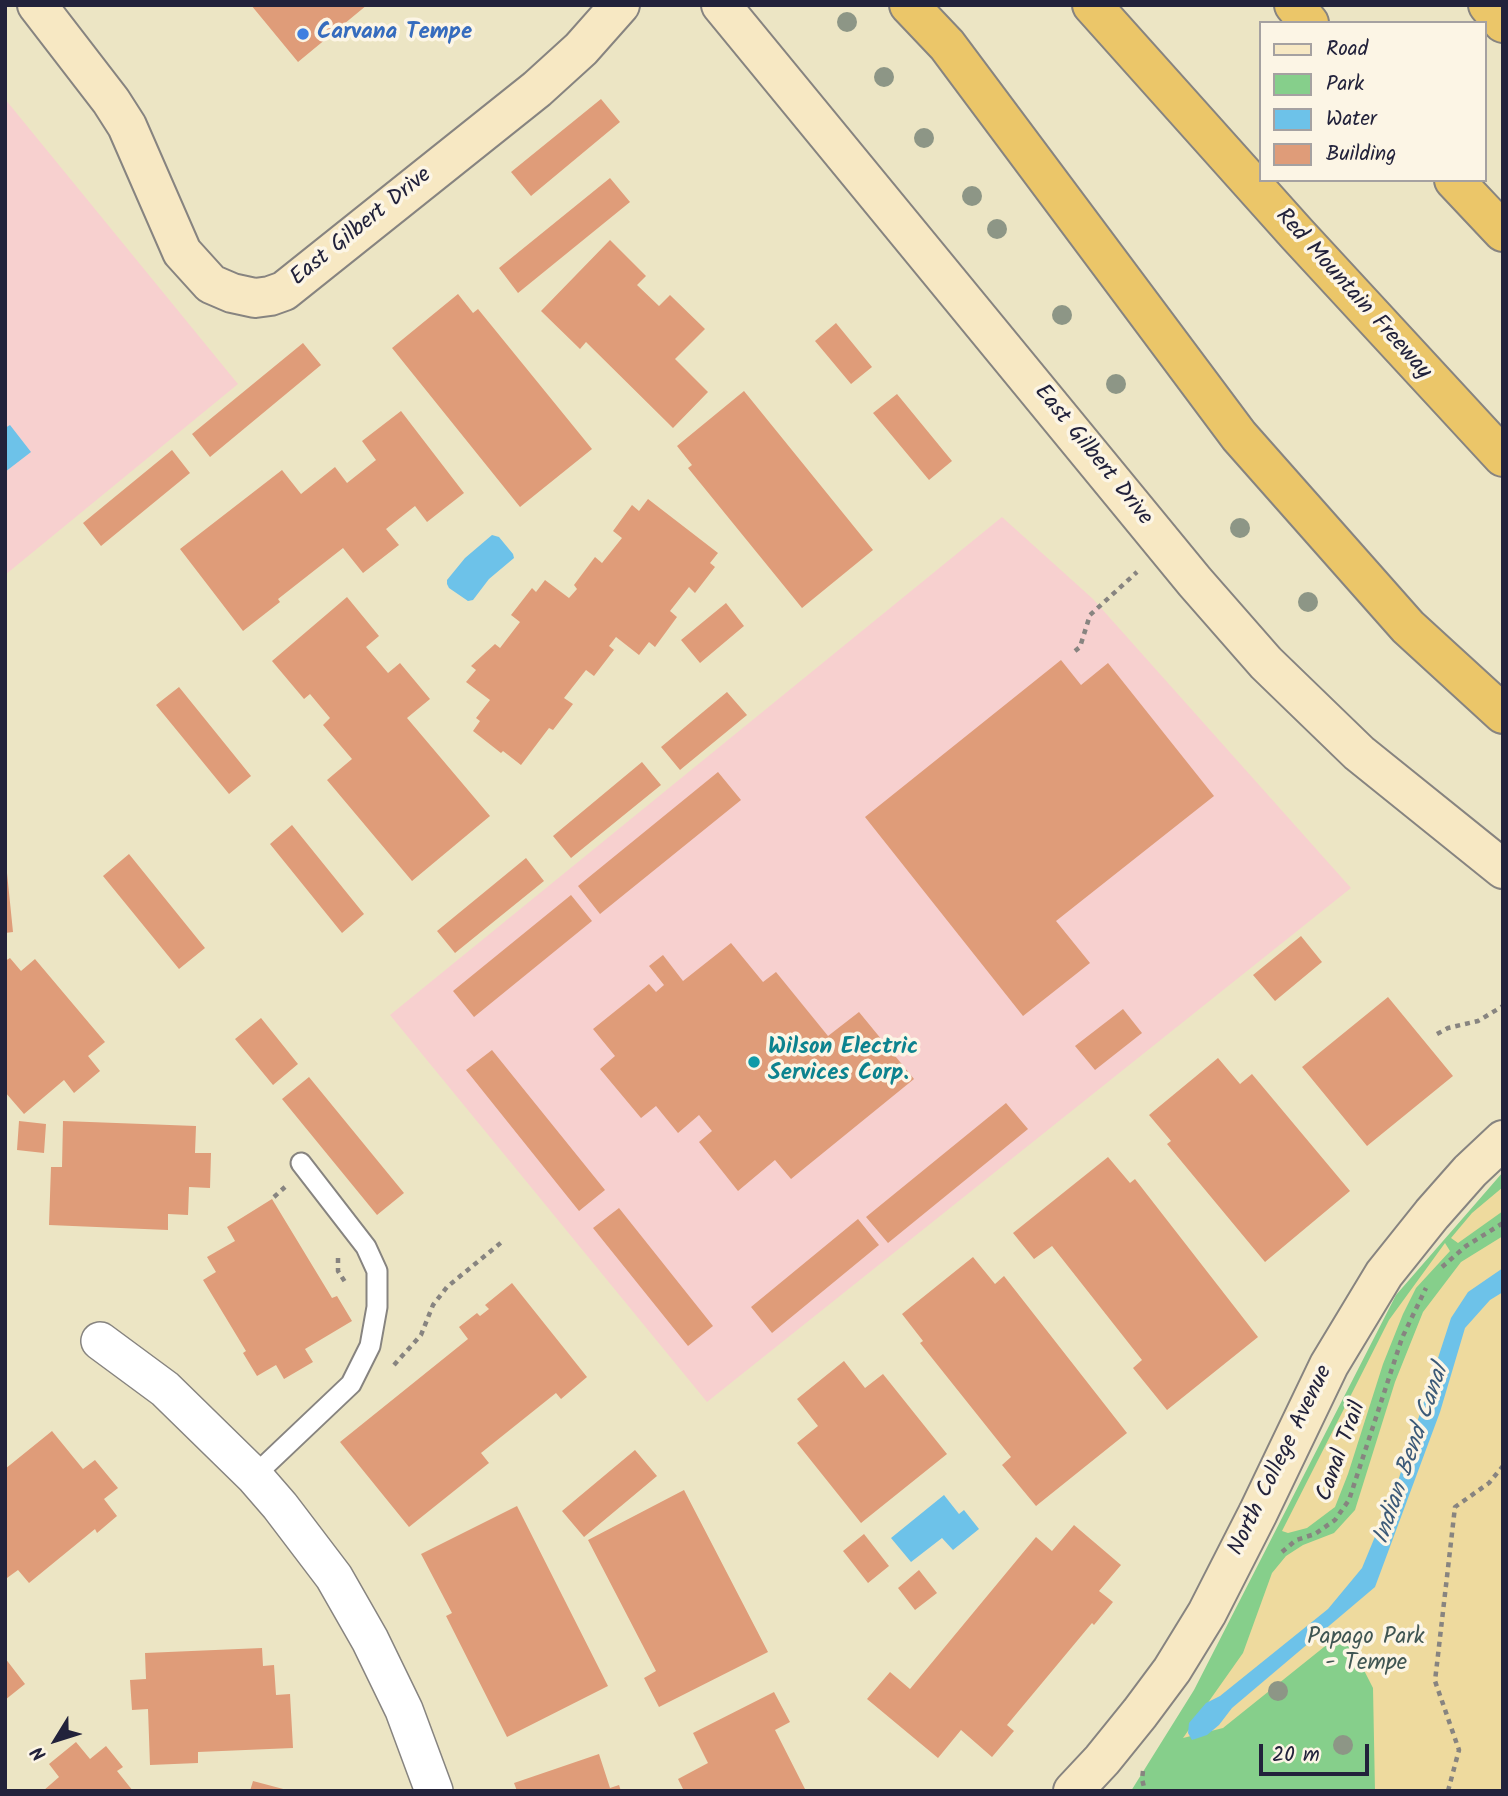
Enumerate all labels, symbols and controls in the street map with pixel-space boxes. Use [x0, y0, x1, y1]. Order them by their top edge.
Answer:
place label: Carvana Tempe [317, 20, 472, 48]
legend [1260, 21, 1487, 182]
marker: Carvana Tempe [295, 26, 311, 42]
text: Road [1326, 33, 1368, 66]
text: Park [1326, 68, 1364, 101]
text: Water [1326, 103, 1377, 136]
text: Building [1326, 138, 1396, 171]
street label: East Gilbert Drive [286, 163, 438, 293]
street label: Red Mountain Freeway [1268, 204, 1436, 386]
street label: East Gilbert Drive [1027, 380, 1157, 532]
place label: Wilson Electric Services Corp. [768, 1035, 918, 1089]
marker: Wilson Electric Services Corp. [746, 1054, 762, 1070]
street label: North College Avenue [1224, 1361, 1340, 1561]
water label: Indian Bend Canal [1369, 1362, 1457, 1548]
street label: Canal Trail [1312, 1398, 1374, 1506]
park label: Papago Park - Tempe [1307, 1625, 1425, 1679]
north arrow [21, 1705, 91, 1775]
scale bar [1263, 1730, 1373, 1774]
text: N [24, 1739, 55, 1767]
text: 20 m [1272, 1739, 1320, 1772]

